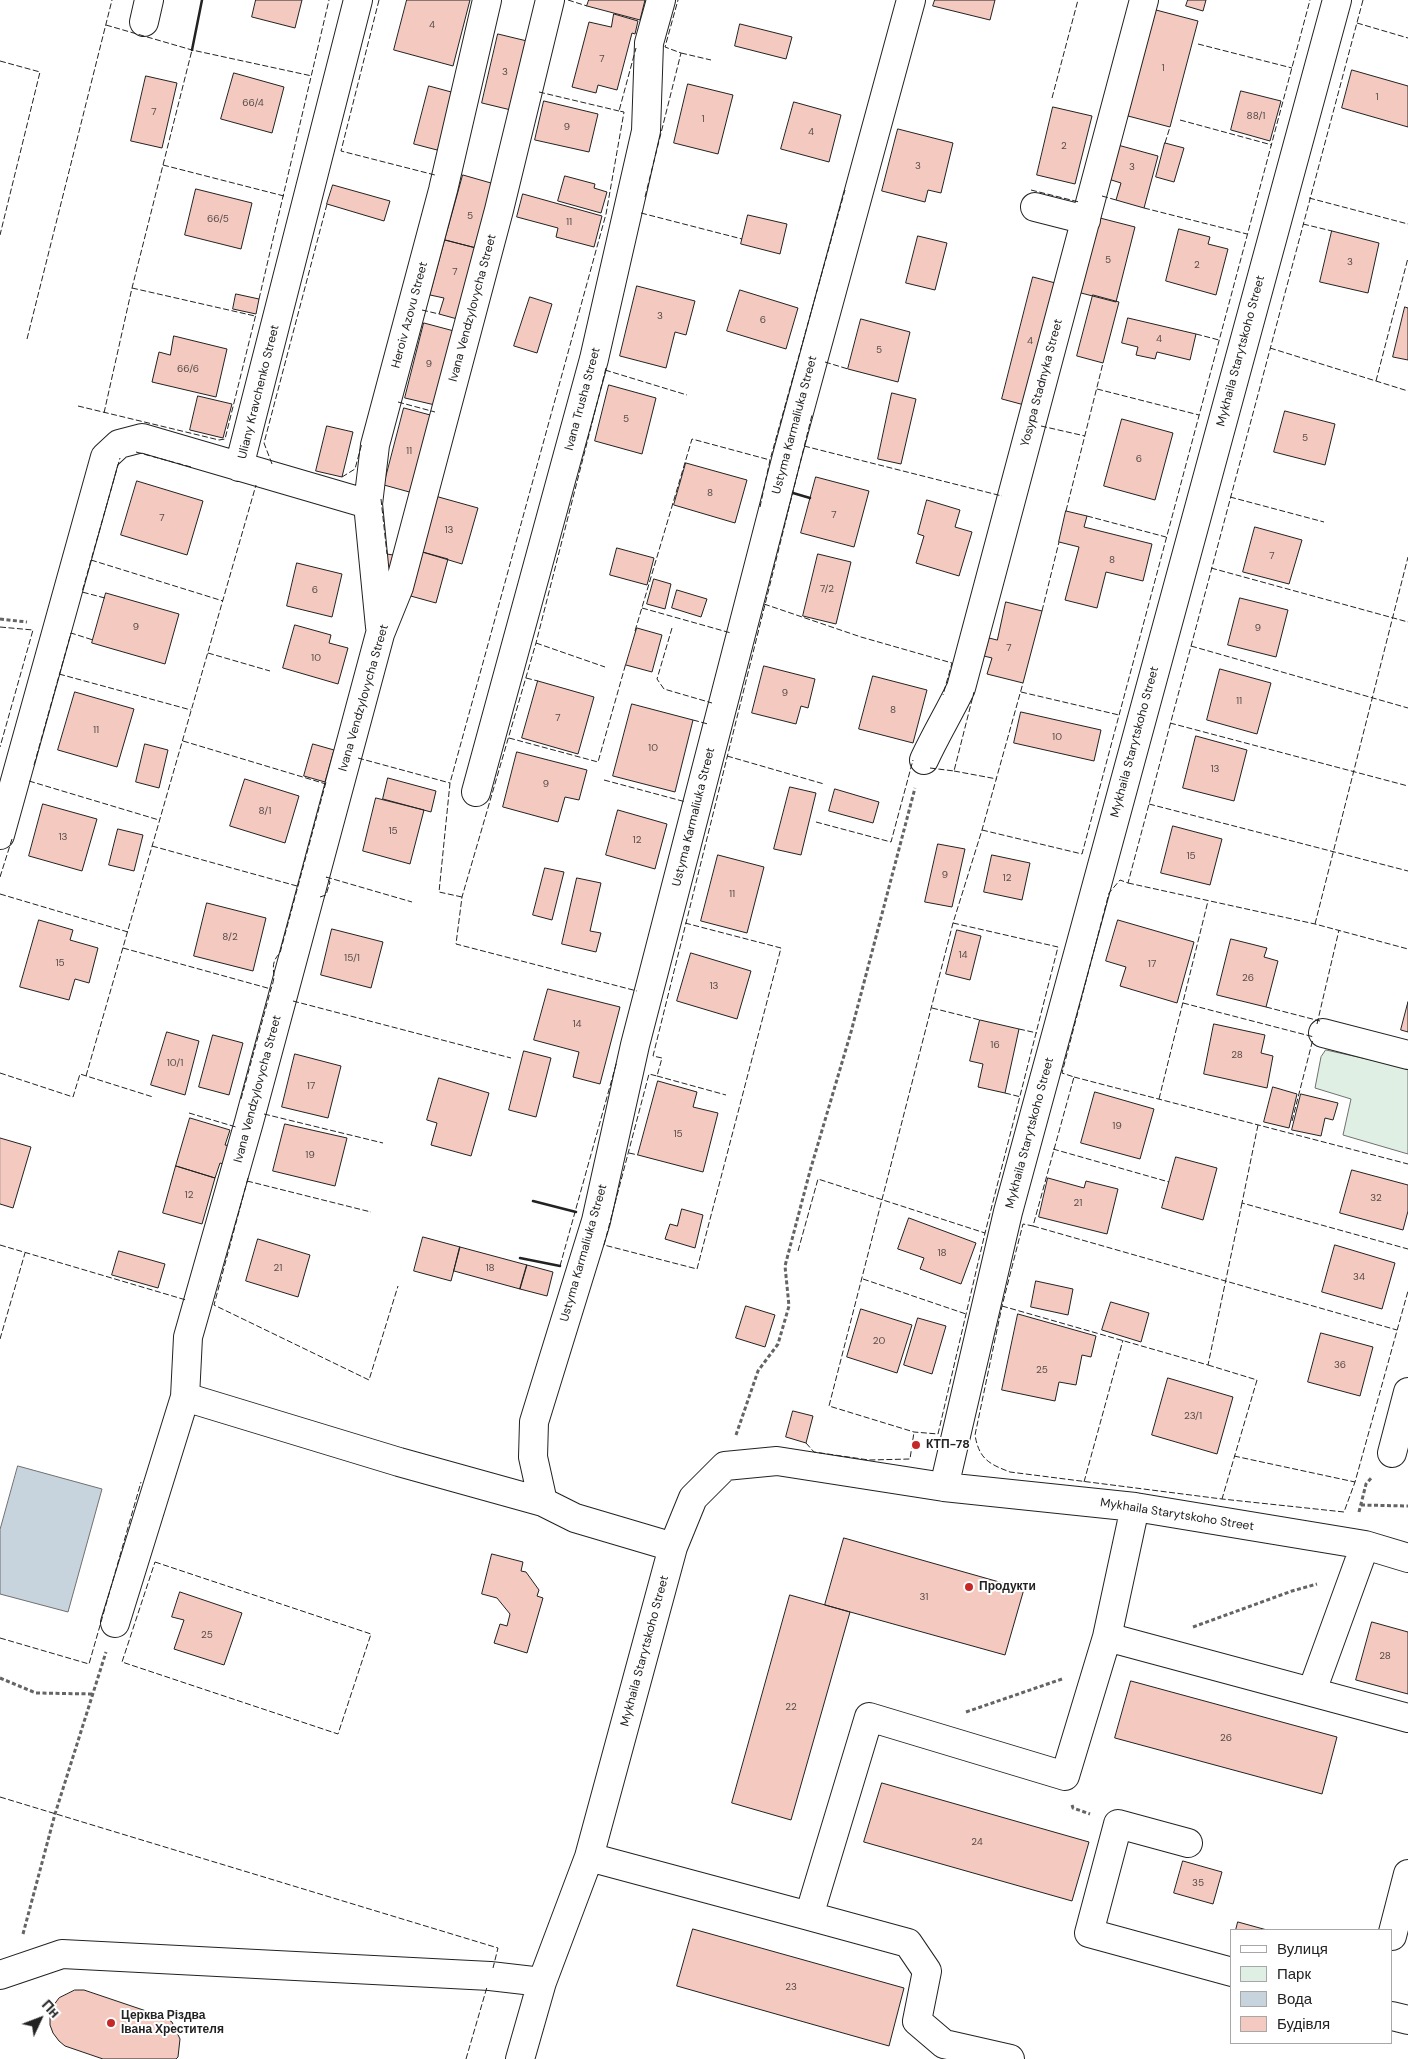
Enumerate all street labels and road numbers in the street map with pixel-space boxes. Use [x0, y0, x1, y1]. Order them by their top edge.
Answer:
street label: Ivana Vendzylovycha Street [446, 233, 500, 383]
street label: Heroiv Azovu Street [389, 260, 431, 370]
street label: Mykhaila Starytskoho Street [1214, 274, 1268, 428]
street label: Yosypa Stadnyka Street [1018, 318, 1066, 448]
street label: Uliany Kravchenko Street [235, 323, 283, 461]
street label: Ivana Trusha Street [562, 346, 604, 452]
street label: Ustyma Karmaliuka Street [770, 354, 820, 496]
street label: Ivana Vendzylovycha Street [336, 623, 392, 773]
street label: Mykhaila Starytskoho Street [1108, 665, 1162, 819]
street label: Ustyma Karmaliuka Street [670, 746, 718, 888]
street label: Ivana Vendzylovycha Street [231, 1014, 285, 1164]
street label: Mykhaila Starytskoho Street [1003, 1056, 1057, 1210]
street label: Ustyma Karmaliuka Street [557, 1183, 611, 1323]
street label: Mykhaila Starytskoho Street [1099, 1496, 1255, 1534]
street label: Mykhaila Starytskoho Street [618, 1574, 672, 1728]

